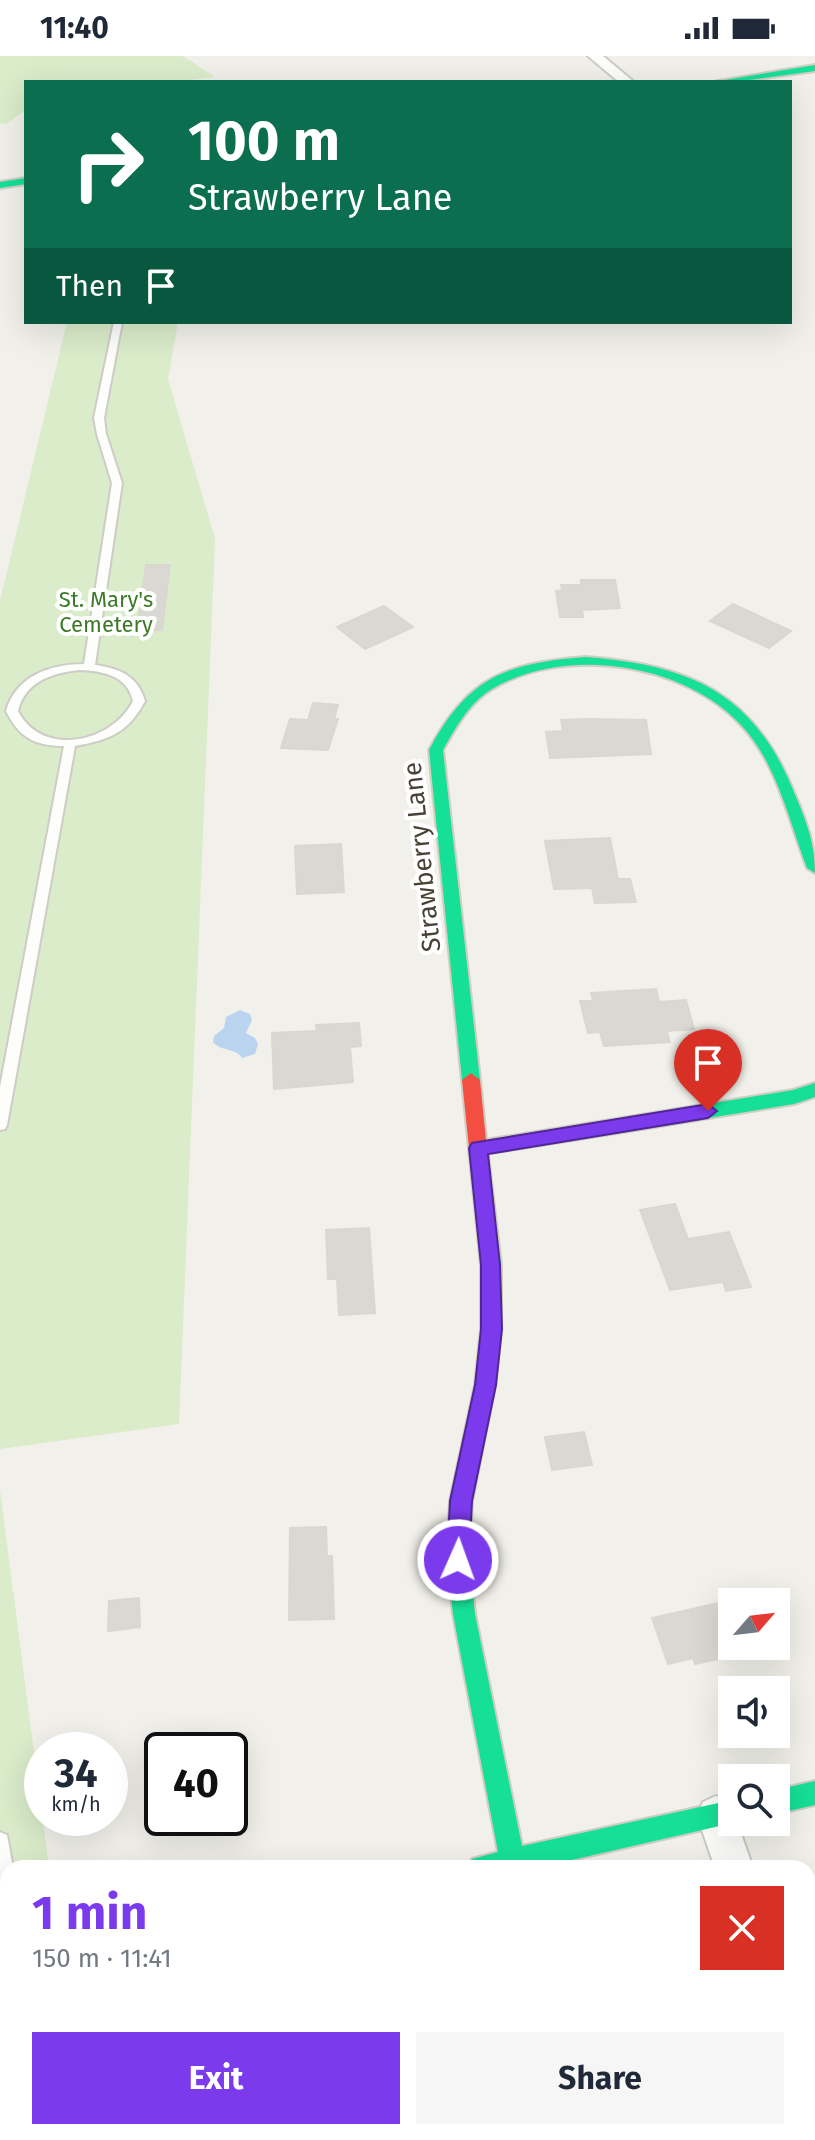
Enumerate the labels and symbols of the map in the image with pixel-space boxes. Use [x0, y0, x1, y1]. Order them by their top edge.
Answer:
park label: St. Mary's Cemetery [59, 586, 153, 638]
street label: Strawberry Lane [397, 760, 447, 954]
pin [674, 1029, 742, 1111]
position arrow [416, 1518, 500, 1602]
north arrow [718, 1588, 790, 1660]
speed limit sign: 40 [144, 1732, 248, 1836]

